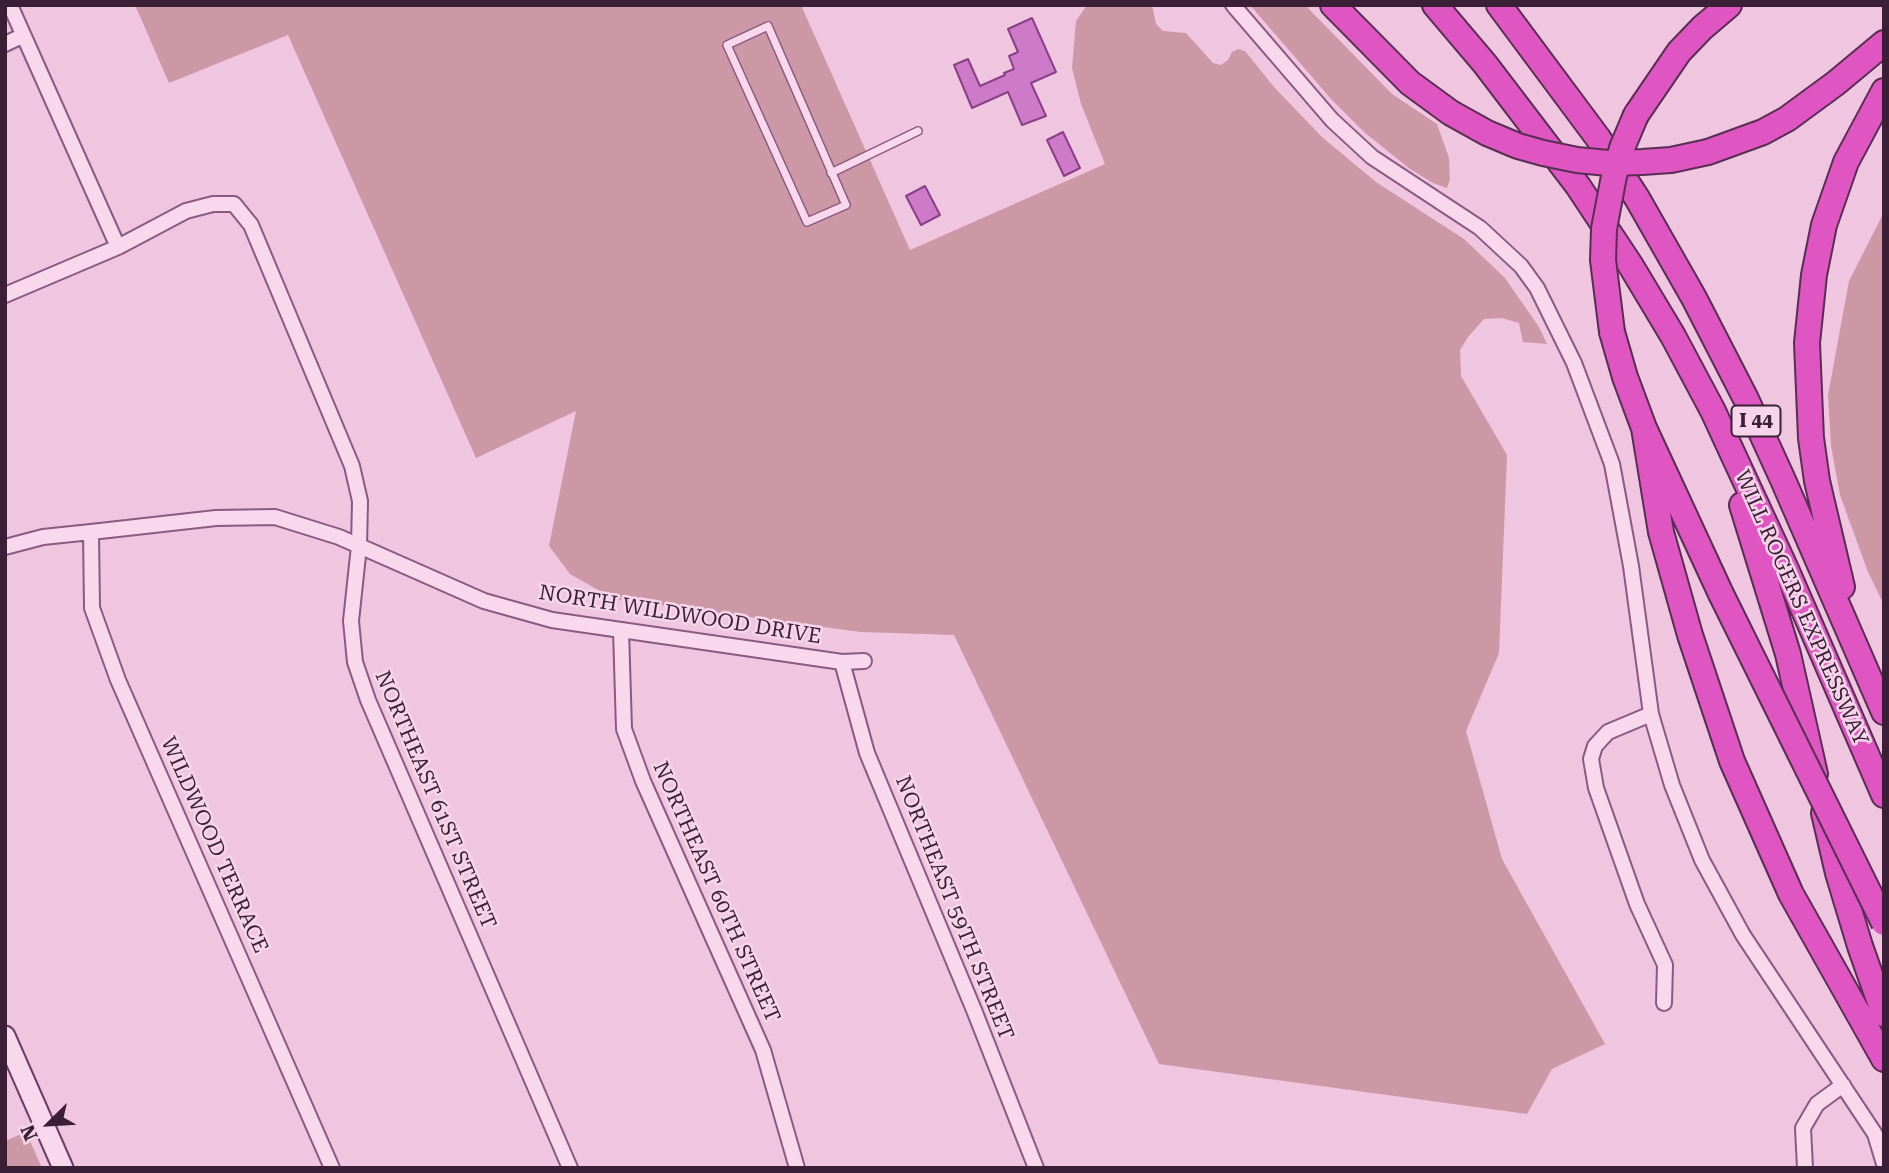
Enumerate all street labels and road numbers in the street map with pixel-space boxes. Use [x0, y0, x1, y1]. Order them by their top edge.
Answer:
road number: I 44 [1732, 406, 1780, 436]
street label: WILL ROGERS EXPRESSWAY [1729, 466, 1873, 750]
street label: NORTH WILDWOOD DRIVE [537, 580, 823, 650]
street label: NORTHEAST 61ST STREET [369, 667, 501, 933]
street label: WILDWOOD TERRACE [155, 733, 273, 957]
street label: NORTHEAST 60TH STREET [647, 758, 785, 1026]
street label: NORTHEAST 59TH STREET [889, 772, 1019, 1044]

